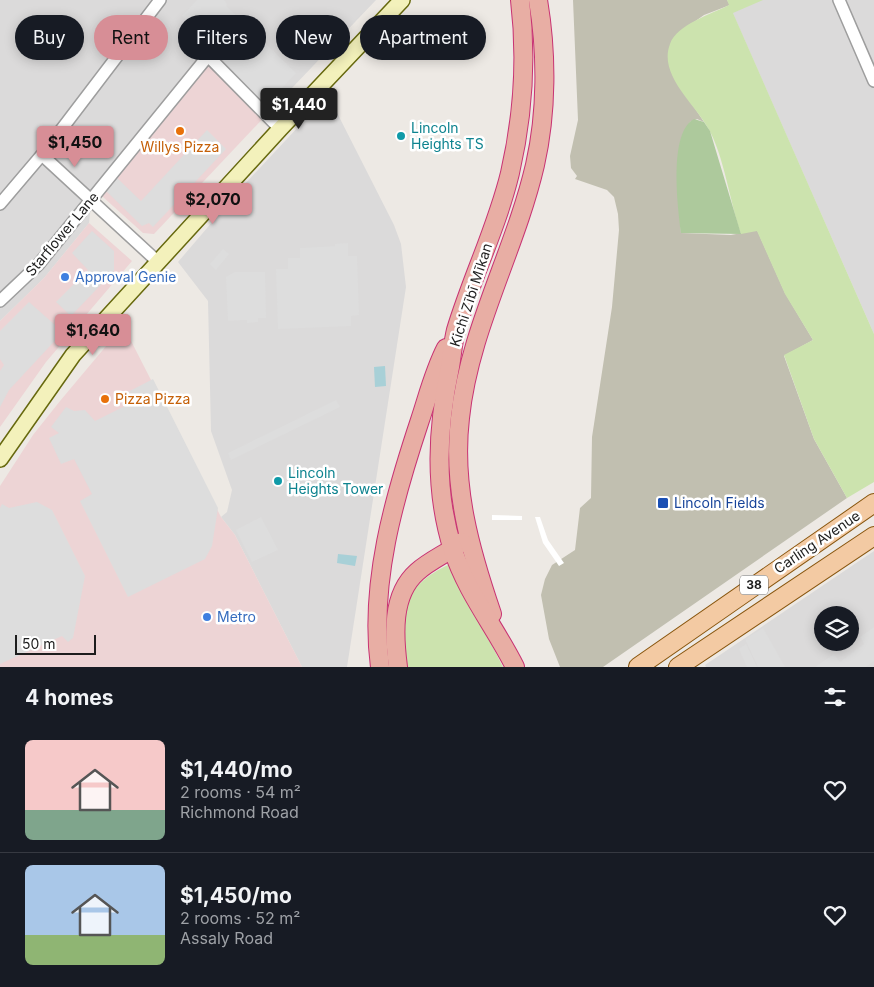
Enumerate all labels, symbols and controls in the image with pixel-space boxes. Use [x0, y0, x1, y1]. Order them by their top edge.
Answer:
chip: Buy [15, 15, 84, 60]
chip: Rent [94, 15, 168, 60]
chip: Filters [178, 15, 266, 60]
chip: New [276, 15, 350, 60]
chip: Apartment [360, 15, 486, 60]
pin: $1,440 [258, 88, 340, 130]
text: $1,440 [271, 94, 327, 114]
place label: Lincoln Heights TS [411, 119, 484, 152]
marker: Willys Pizza [174, 125, 186, 137]
pin: $1,450 [34, 126, 116, 168]
marker: Lincoln Heights TS [395, 130, 407, 142]
text: $1,450 [48, 132, 102, 152]
place label: Willys Pizza [141, 138, 219, 155]
pin: $2,070 [172, 182, 254, 225]
street label: Starflower Lane [22, 188, 102, 279]
text: $2,070 [185, 189, 241, 209]
street label: Kichi Zībī Mīkan [446, 241, 495, 349]
place label: Approval Genie [75, 268, 176, 285]
marker: Approval Genie [59, 271, 71, 283]
pin: $1,640 [52, 314, 134, 356]
text: $1,640 [66, 320, 120, 340]
place label: Pizza Pizza [115, 390, 190, 407]
marker: Pizza Pizza [99, 393, 111, 405]
place label: Lincoln Heights Tower [288, 464, 383, 497]
marker: Lincoln Heights Tower [272, 475, 284, 487]
place label: Lincoln Fields [674, 494, 765, 511]
marker: Lincoln Fields [656, 496, 670, 510]
street label: Carling Avenue [770, 506, 863, 577]
road number: 38 [740, 576, 768, 594]
map controls [814, 606, 859, 651]
button: layers [814, 606, 859, 651]
place label: Metro [217, 608, 256, 625]
marker: Metro [201, 611, 213, 623]
scale bar [15, 632, 96, 655]
text: 50 m [22, 635, 56, 652]
icon: filters [821, 683, 849, 711]
text: 4 homes [25, 685, 114, 710]
text: $1,440/mo [180, 757, 293, 782]
icon: home [65, 760, 125, 820]
icon: heart [821, 776, 849, 804]
text: 2 rooms · 54 m² [180, 782, 301, 802]
text: Richmond Road [180, 802, 299, 822]
text: $1,450/mo [180, 883, 292, 908]
icon: home [65, 885, 125, 945]
icon: heart [821, 901, 849, 929]
text: 2 rooms · 52 m² [180, 908, 300, 928]
text: Assaly Road [180, 928, 273, 948]

